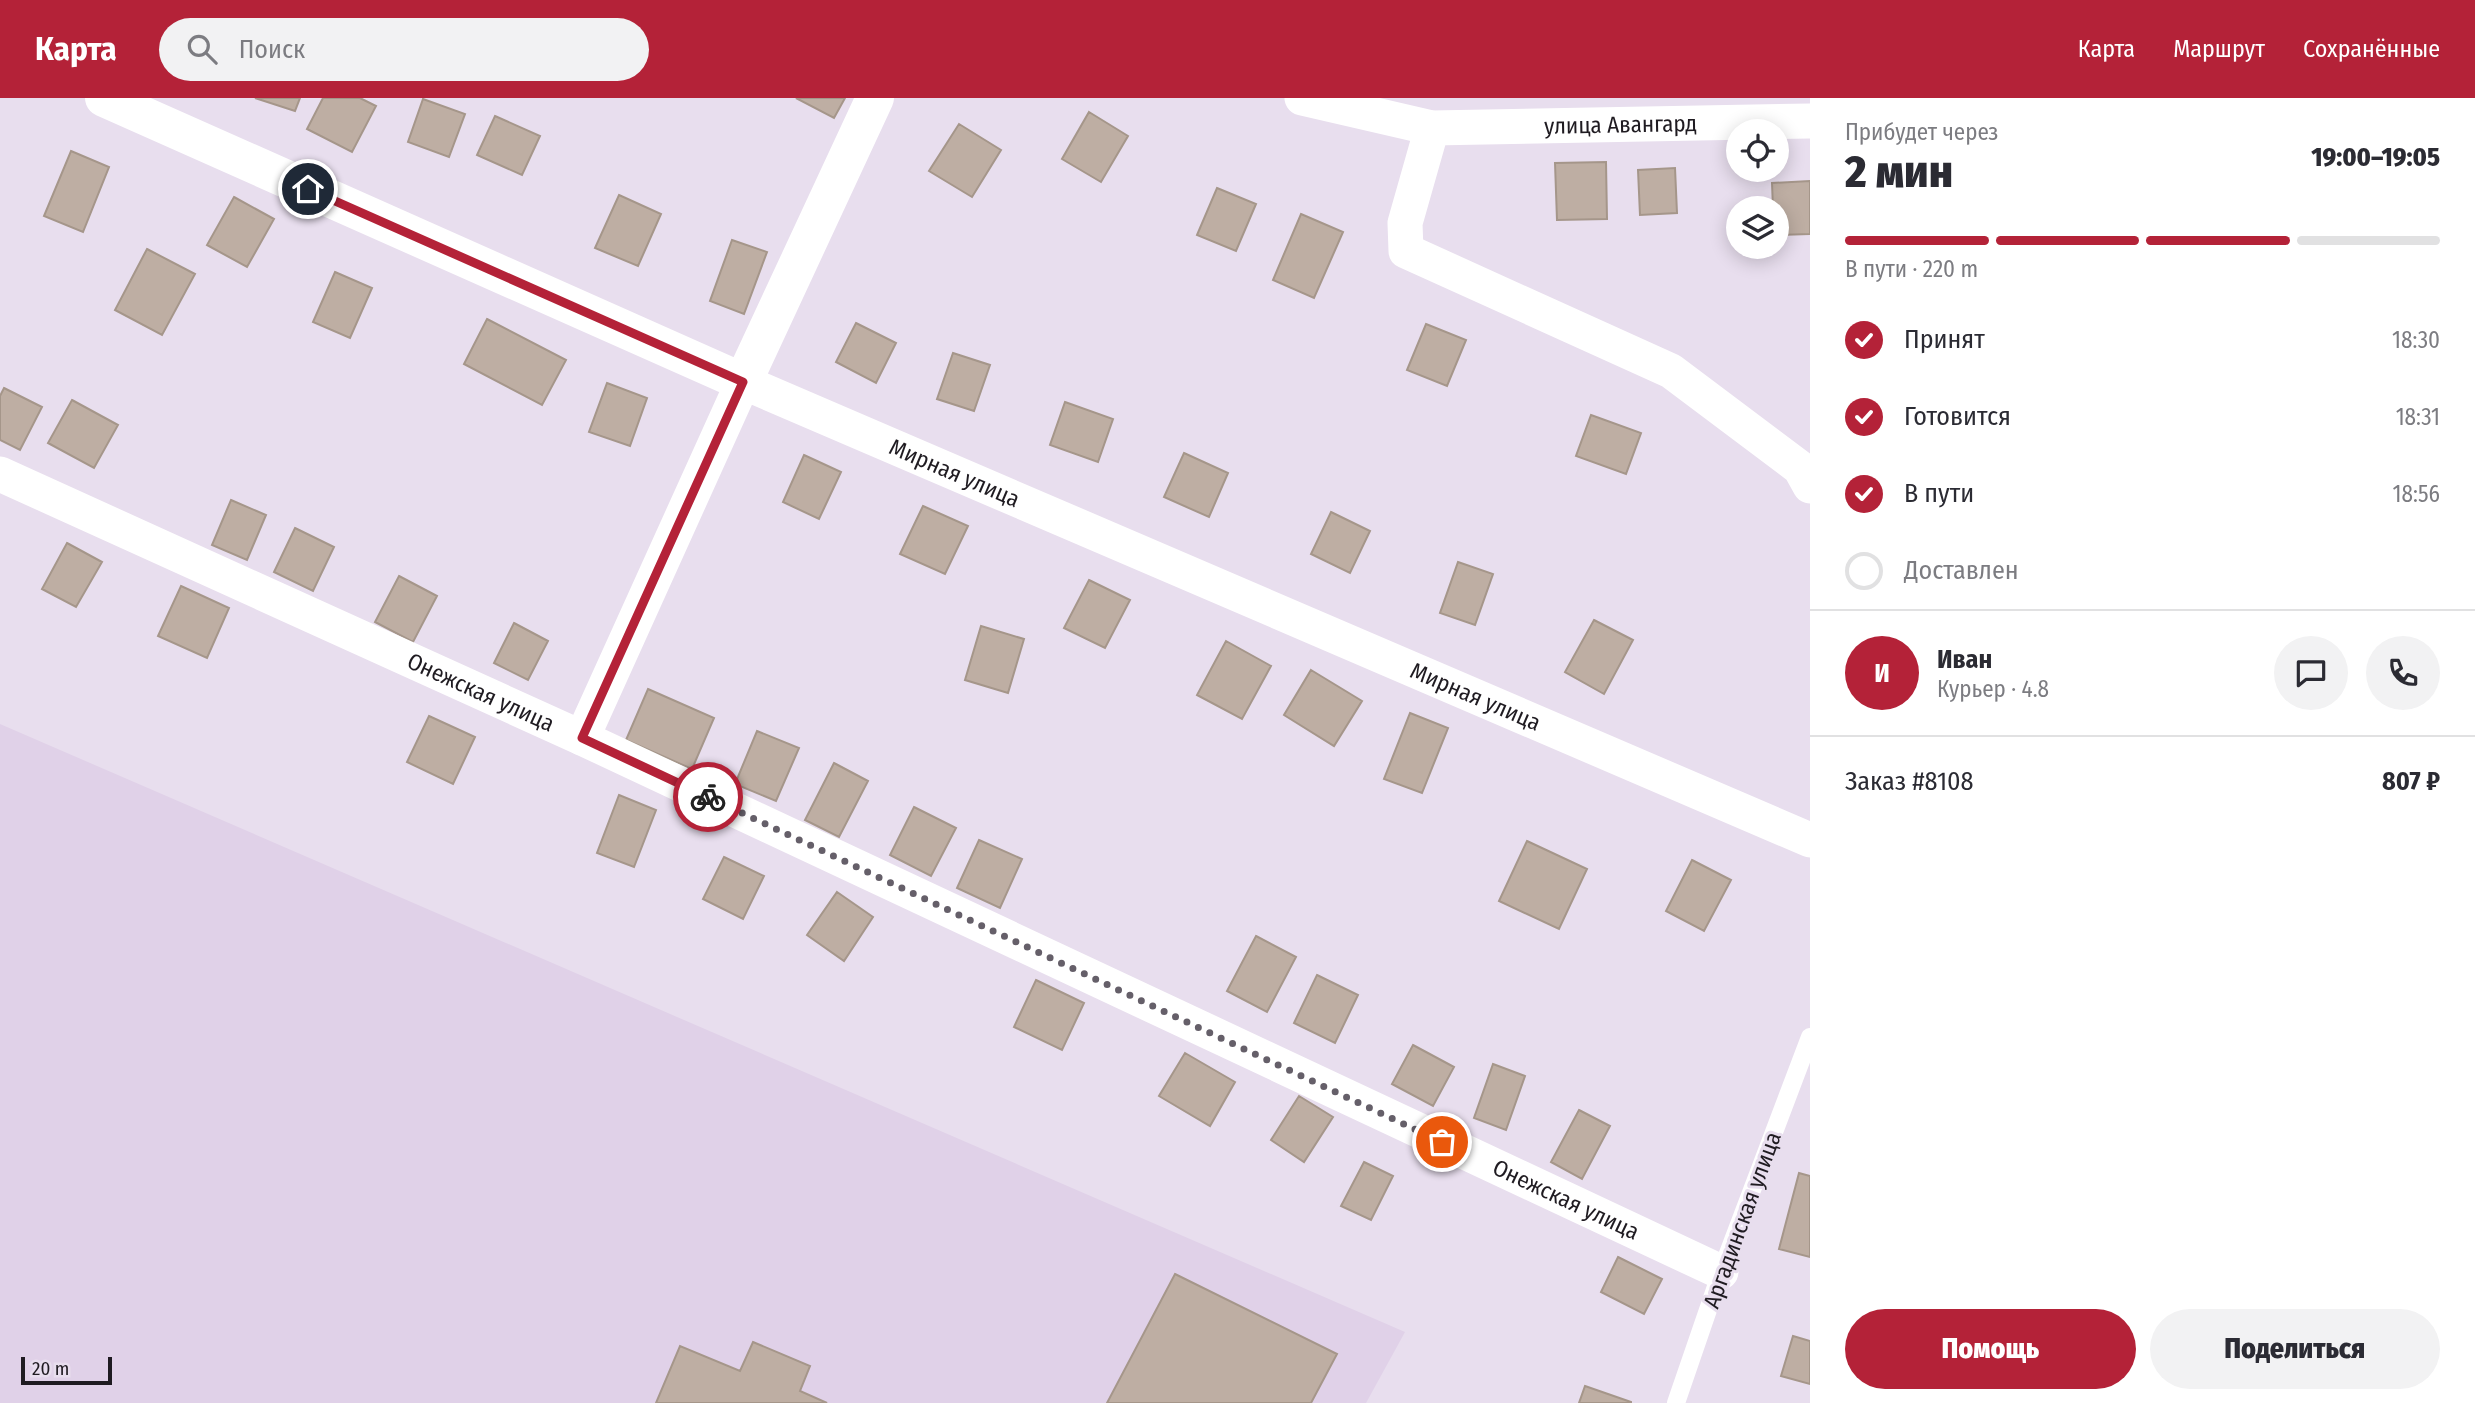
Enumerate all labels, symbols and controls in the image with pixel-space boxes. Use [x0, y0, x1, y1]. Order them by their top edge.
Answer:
search box [159, 18, 649, 81]
text: Карта [35, 29, 117, 69]
icon: search [183, 30, 221, 68]
text: Поиск [239, 34, 305, 65]
text: Карта [2078, 35, 2135, 63]
text: Маршрут [2173, 35, 2265, 63]
text: Сохранённые [2303, 35, 2440, 63]
street label: улица Авангард [1544, 109, 1697, 140]
text: Прибудет через [1845, 118, 1998, 146]
map controls [1726, 119, 1789, 259]
button: locate [1726, 119, 1789, 182]
text: 19:00–19:05 [2311, 142, 2440, 173]
text: 2 мин [1845, 144, 1953, 199]
pin [278, 159, 338, 219]
icon: home [289, 170, 327, 208]
button: layers [1726, 196, 1789, 259]
text: В пути · 220 m [1845, 255, 1978, 283]
icon: check [1845, 321, 1883, 359]
text: Принят [1904, 324, 1985, 355]
text: 18:30 [2392, 326, 2440, 354]
icon: check [1845, 398, 1883, 436]
text: Готовится [1904, 401, 2011, 432]
text: 18:31 [2396, 403, 2440, 431]
street label: Мирная улица [885, 433, 1024, 513]
icon: check [1845, 475, 1883, 513]
text: В пути [1904, 478, 1974, 509]
text: 18:56 [2393, 480, 2440, 508]
text: Доставлен [1904, 555, 2019, 586]
button: chat [2274, 636, 2348, 710]
button: phone [2366, 636, 2440, 710]
text: Иван [1937, 644, 1992, 675]
street label: Онежская улица [403, 647, 559, 738]
street label: Мирная улица [1406, 656, 1545, 737]
text: И [1874, 658, 1890, 689]
text: Курьер · 4.8 [1937, 675, 2049, 703]
courier [673, 762, 743, 832]
text: Заказ #8108 [1845, 766, 1974, 797]
text: 807 ₽ [2382, 766, 2440, 797]
icon: bike [689, 778, 727, 816]
pin [1412, 1112, 1472, 1172]
icon: bag [1423, 1123, 1461, 1161]
street label: Аргадинская улица [1697, 1128, 1787, 1312]
street label: Онежская улица [1488, 1153, 1644, 1246]
button: Помощь [1845, 1309, 2136, 1389]
button: Поделиться [2150, 1309, 2440, 1389]
scale bar [21, 1354, 112, 1386]
text: 20 m [32, 1357, 69, 1380]

